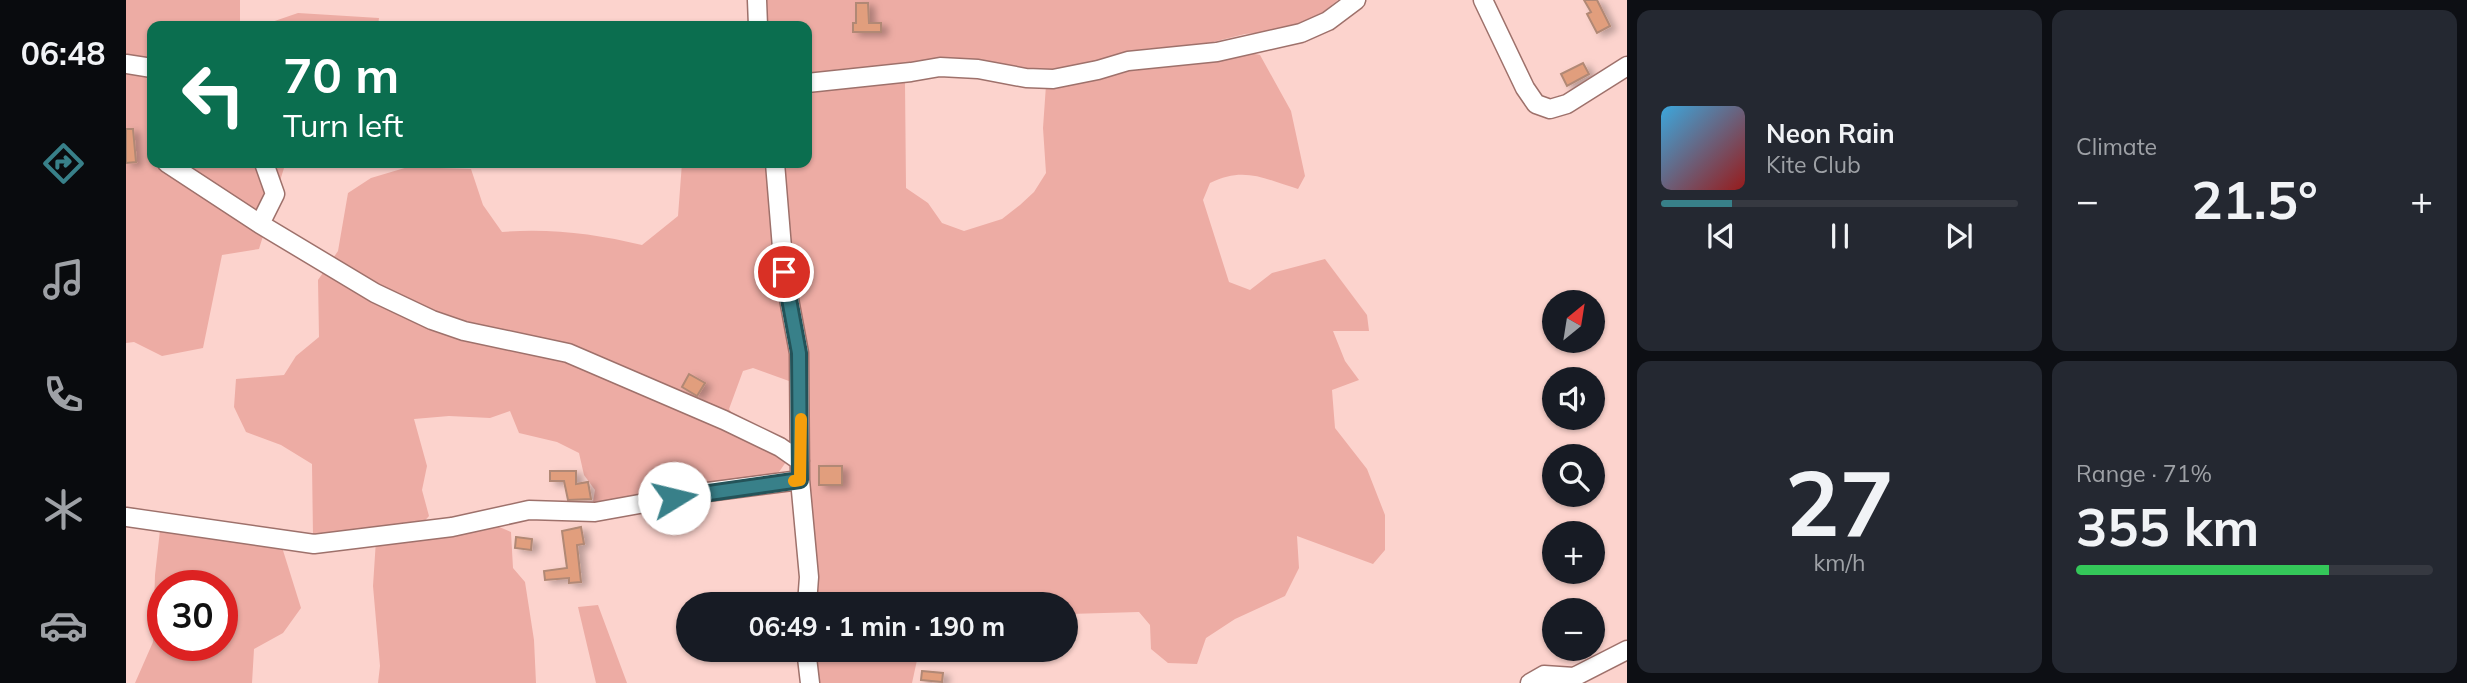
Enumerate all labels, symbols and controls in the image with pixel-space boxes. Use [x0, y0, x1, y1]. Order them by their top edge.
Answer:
text: 06:48 [21, 33, 105, 73]
text: 70 m [283, 44, 399, 105]
icon: left [168, 49, 259, 140]
text: Turn left [283, 105, 403, 145]
text: Neon Rain [1766, 117, 1895, 150]
text: Climate [2076, 132, 2157, 161]
icon: directions [39, 139, 88, 188]
text: Kite Club [1766, 150, 1861, 179]
text: 21.5° [2191, 167, 2318, 232]
text: − [2076, 176, 2099, 224]
text: + [2410, 176, 2433, 224]
icon: previous [1702, 217, 1740, 255]
icon: pause [1821, 217, 1859, 255]
icon: next [1940, 217, 1978, 255]
pin [754, 242, 814, 302]
icon: arrive [765, 253, 803, 291]
icon: music [39, 255, 88, 304]
north arrow [1542, 290, 1605, 354]
map controls [1542, 290, 1605, 661]
button: sound [1542, 367, 1605, 430]
icon: phone [39, 370, 88, 419]
button: search [1542, 444, 1605, 507]
text: 27 [1785, 445, 1894, 559]
text: Range · 71% [2076, 459, 2212, 488]
position arrow [637, 461, 711, 535]
icon: climate [39, 485, 88, 534]
text: 355 km [2076, 494, 2259, 559]
button: + [1542, 521, 1605, 584]
text: km/h [1813, 548, 1866, 577]
speed limit sign: 30 [147, 570, 238, 661]
button: − [1542, 598, 1605, 661]
icon: car [39, 601, 88, 650]
text: 06:49 · 1 min · 190 m [749, 610, 1005, 643]

